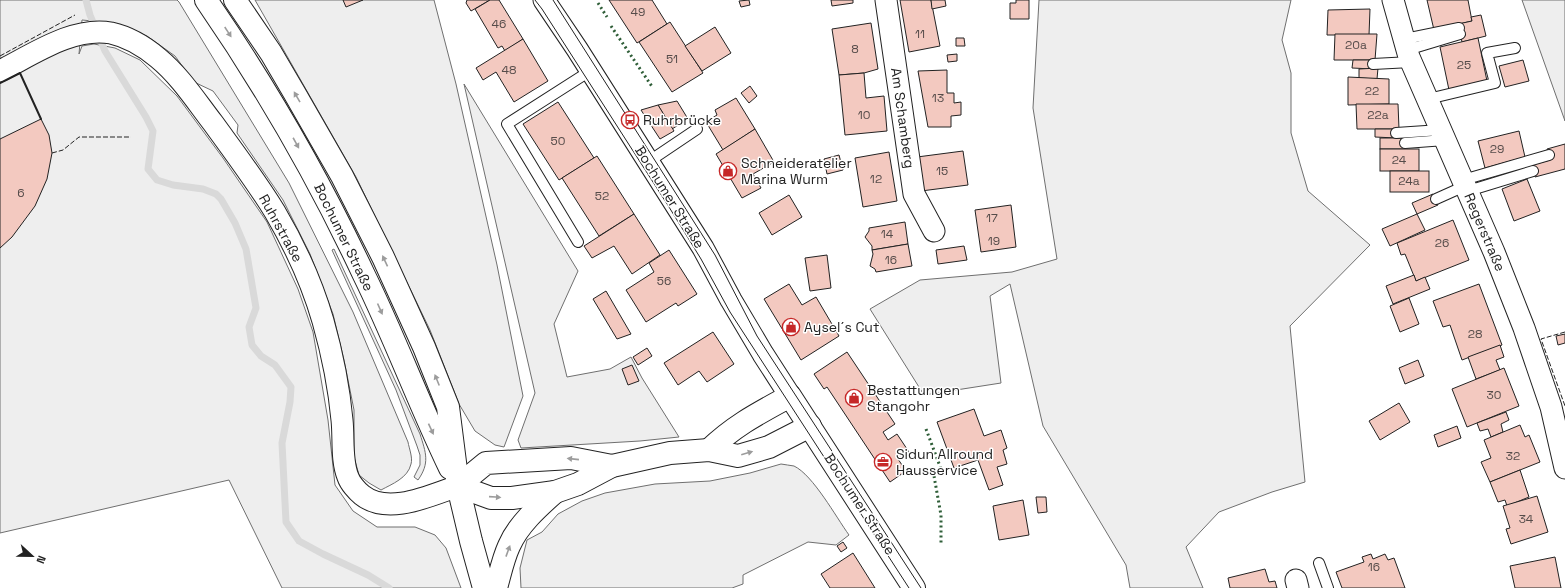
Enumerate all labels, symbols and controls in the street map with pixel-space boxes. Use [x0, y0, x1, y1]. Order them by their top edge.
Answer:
house number: 49 [631, 4, 645, 20]
house number: 46 [492, 16, 506, 32]
house number: 11 [915, 26, 925, 42]
one-way arrow [224, 27, 232, 37]
house number: 20a [1345, 37, 1367, 53]
house number: 8 [851, 41, 859, 57]
house number: 51 [666, 51, 678, 67]
house number: 25 [1457, 57, 1471, 73]
house number: 48 [502, 62, 516, 78]
street label: Am Schamberg [887, 67, 919, 169]
house number: 22 [1365, 83, 1379, 99]
house number: 13 [932, 90, 944, 106]
one-way arrow [294, 91, 301, 103]
house number: 10 [858, 107, 870, 123]
house number: 22a [1367, 107, 1389, 123]
bus stop icon: Ruhrbrücke [620, 110, 640, 130]
place label: Ruhrbrücke [643, 111, 721, 129]
house number: 50 [551, 133, 565, 149]
one-way arrow [292, 137, 299, 149]
house number: 29 [1490, 141, 1504, 157]
street label: Bochumer Straße [631, 142, 709, 252]
house number: 24 [1392, 152, 1407, 168]
place label: Schneideratelier Marina Wurm [741, 154, 852, 188]
shop icon: Schneideratelier Marina Wurm [718, 161, 738, 181]
house number: 15 [936, 163, 948, 179]
house number: 12 [870, 171, 882, 187]
house number: 24a [1398, 173, 1420, 189]
street label: Bochumer Straße [310, 180, 378, 294]
house number: 6 [17, 185, 25, 201]
house number: 52 [595, 188, 609, 204]
street label: Regerstraße [1460, 190, 1510, 274]
street label: Ruhrstraße [255, 191, 307, 265]
house number: 17 [986, 210, 998, 226]
house number: 14 [881, 226, 894, 242]
house number: 19 [988, 233, 1000, 249]
house number: 26 [1435, 235, 1449, 251]
house number: 16 [885, 252, 897, 268]
one-way arrow [382, 255, 388, 267]
house number: 56 [657, 273, 671, 289]
one-way arrow [376, 303, 383, 315]
shop icon: Aysel´s Cut [781, 317, 801, 337]
place label: Aysel´s Cut [804, 318, 879, 336]
house number: 28 [1468, 326, 1482, 342]
one-way arrow [433, 374, 439, 386]
place label: Bestattungen Stangohr [867, 381, 960, 415]
house number: 30 [1487, 387, 1501, 403]
shop icon: Bestattungen Stangohr [844, 388, 864, 408]
one-way arrow [428, 423, 434, 434]
place label: Sidun Allround Hausservice [896, 445, 993, 479]
house number: 32 [1506, 448, 1520, 464]
one-way arrow [742, 450, 754, 456]
street label: Bochumer Straße [820, 450, 900, 558]
office icon: Sidun Allround Hausservice [873, 452, 893, 472]
one-way arrow [567, 456, 579, 462]
one-way arrow [489, 494, 501, 501]
house number: 34 [1519, 511, 1534, 527]
north arrow [12, 536, 52, 576]
one-way arrow [505, 544, 511, 556]
text: N [33, 554, 49, 566]
house number: 16 [1368, 559, 1380, 575]

